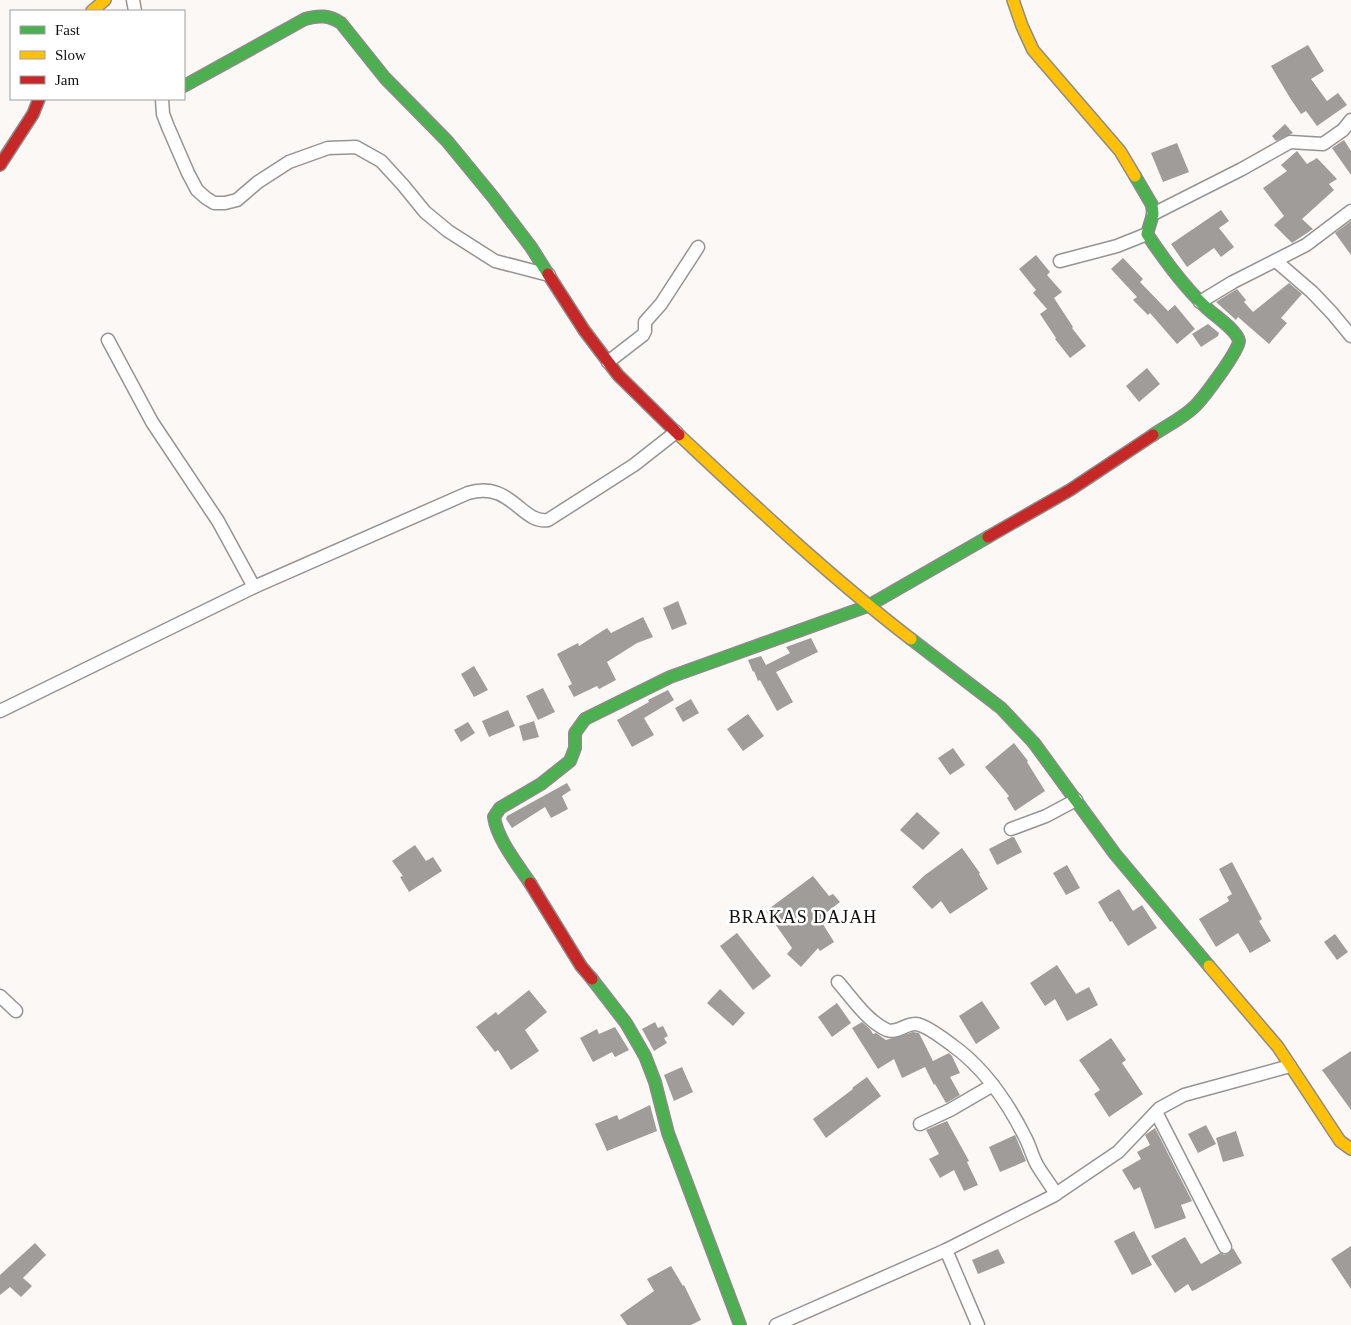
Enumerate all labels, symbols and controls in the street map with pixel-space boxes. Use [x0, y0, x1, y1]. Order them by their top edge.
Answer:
legend [10, 10, 185, 100]
text: Fast [55, 22, 81, 38]
text: Slow [55, 47, 86, 63]
text: Jam [55, 72, 79, 88]
district label: BRAKAS DAJAH [729, 907, 877, 927]

